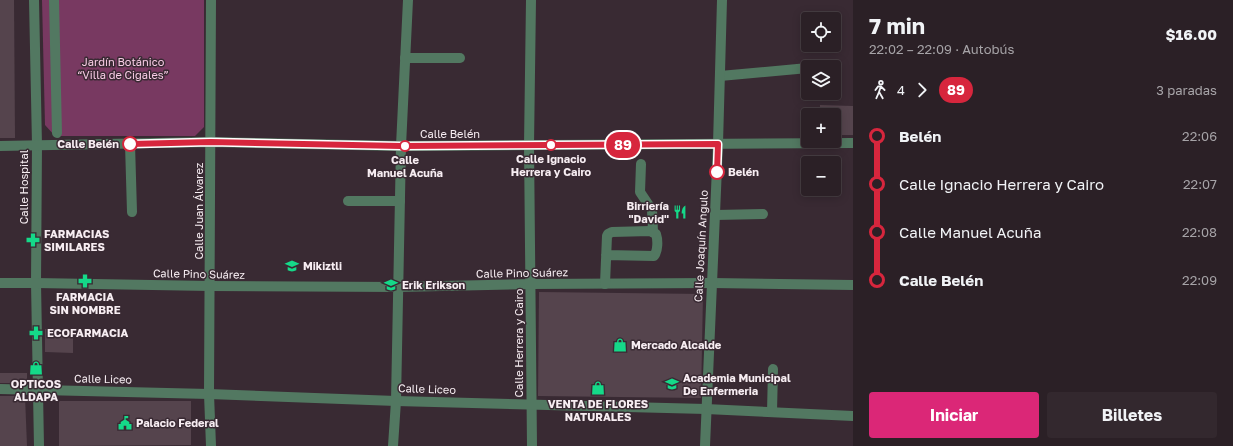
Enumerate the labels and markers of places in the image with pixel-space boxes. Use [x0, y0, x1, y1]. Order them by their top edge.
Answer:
marker: Calle Belén [122, 136, 138, 152]
place label: Calle Belén [57, 137, 119, 150]
marker: Calle Ignacio Herrera y Cairo [545, 139, 557, 151]
marker: Calle Manuel Acuña [399, 140, 411, 152]
place label: Calle Ignacio Herrera y Cairo [511, 152, 592, 178]
place label: Calle Manuel Acuña [367, 153, 443, 179]
marker: Belén [709, 164, 725, 180]
place label: Belén [728, 165, 759, 178]
place label: Birriería "David" [626, 199, 669, 225]
restaurant icon: Birriería "David" [672, 204, 688, 220]
place label: FARMACIAS SIMILARES [44, 227, 109, 253]
pharmacy icon: FARMACIAS SIMILARES [25, 232, 41, 248]
school or university icon: Mikiztli [284, 258, 300, 274]
place label: Mikiztli [303, 259, 342, 272]
pharmacy icon: FARMACIA SIN NOMBRE [77, 273, 93, 289]
school or university icon: Erik Erikson [383, 277, 399, 293]
place label: Erik Erikson [402, 278, 466, 291]
place label: FARMACIA SIN NOMBRE [49, 290, 121, 316]
pharmacy icon: ECOFARMACIA [28, 325, 44, 341]
place label: ECOFARMACIA [47, 326, 128, 339]
shop icon: Mercado Alcalde [612, 337, 628, 353]
place label: Mercado Alcalde [631, 338, 722, 351]
shop icon: OPTICOS ALDAPA [28, 360, 44, 376]
place label: Academia Municipal De Enfermeria [683, 371, 791, 397]
school or university icon: Academia Municipal De Enfermeria [664, 376, 680, 392]
place label: OPTICOS ALDAPA [11, 377, 61, 403]
shop icon: VENTA DE FLORES NATURALES [590, 380, 606, 396]
place label: VENTA DE FLORES NATURALES [548, 397, 648, 423]
public building icon: Palacio Federal [117, 415, 133, 431]
place label: Palacio Federal [136, 416, 219, 429]

